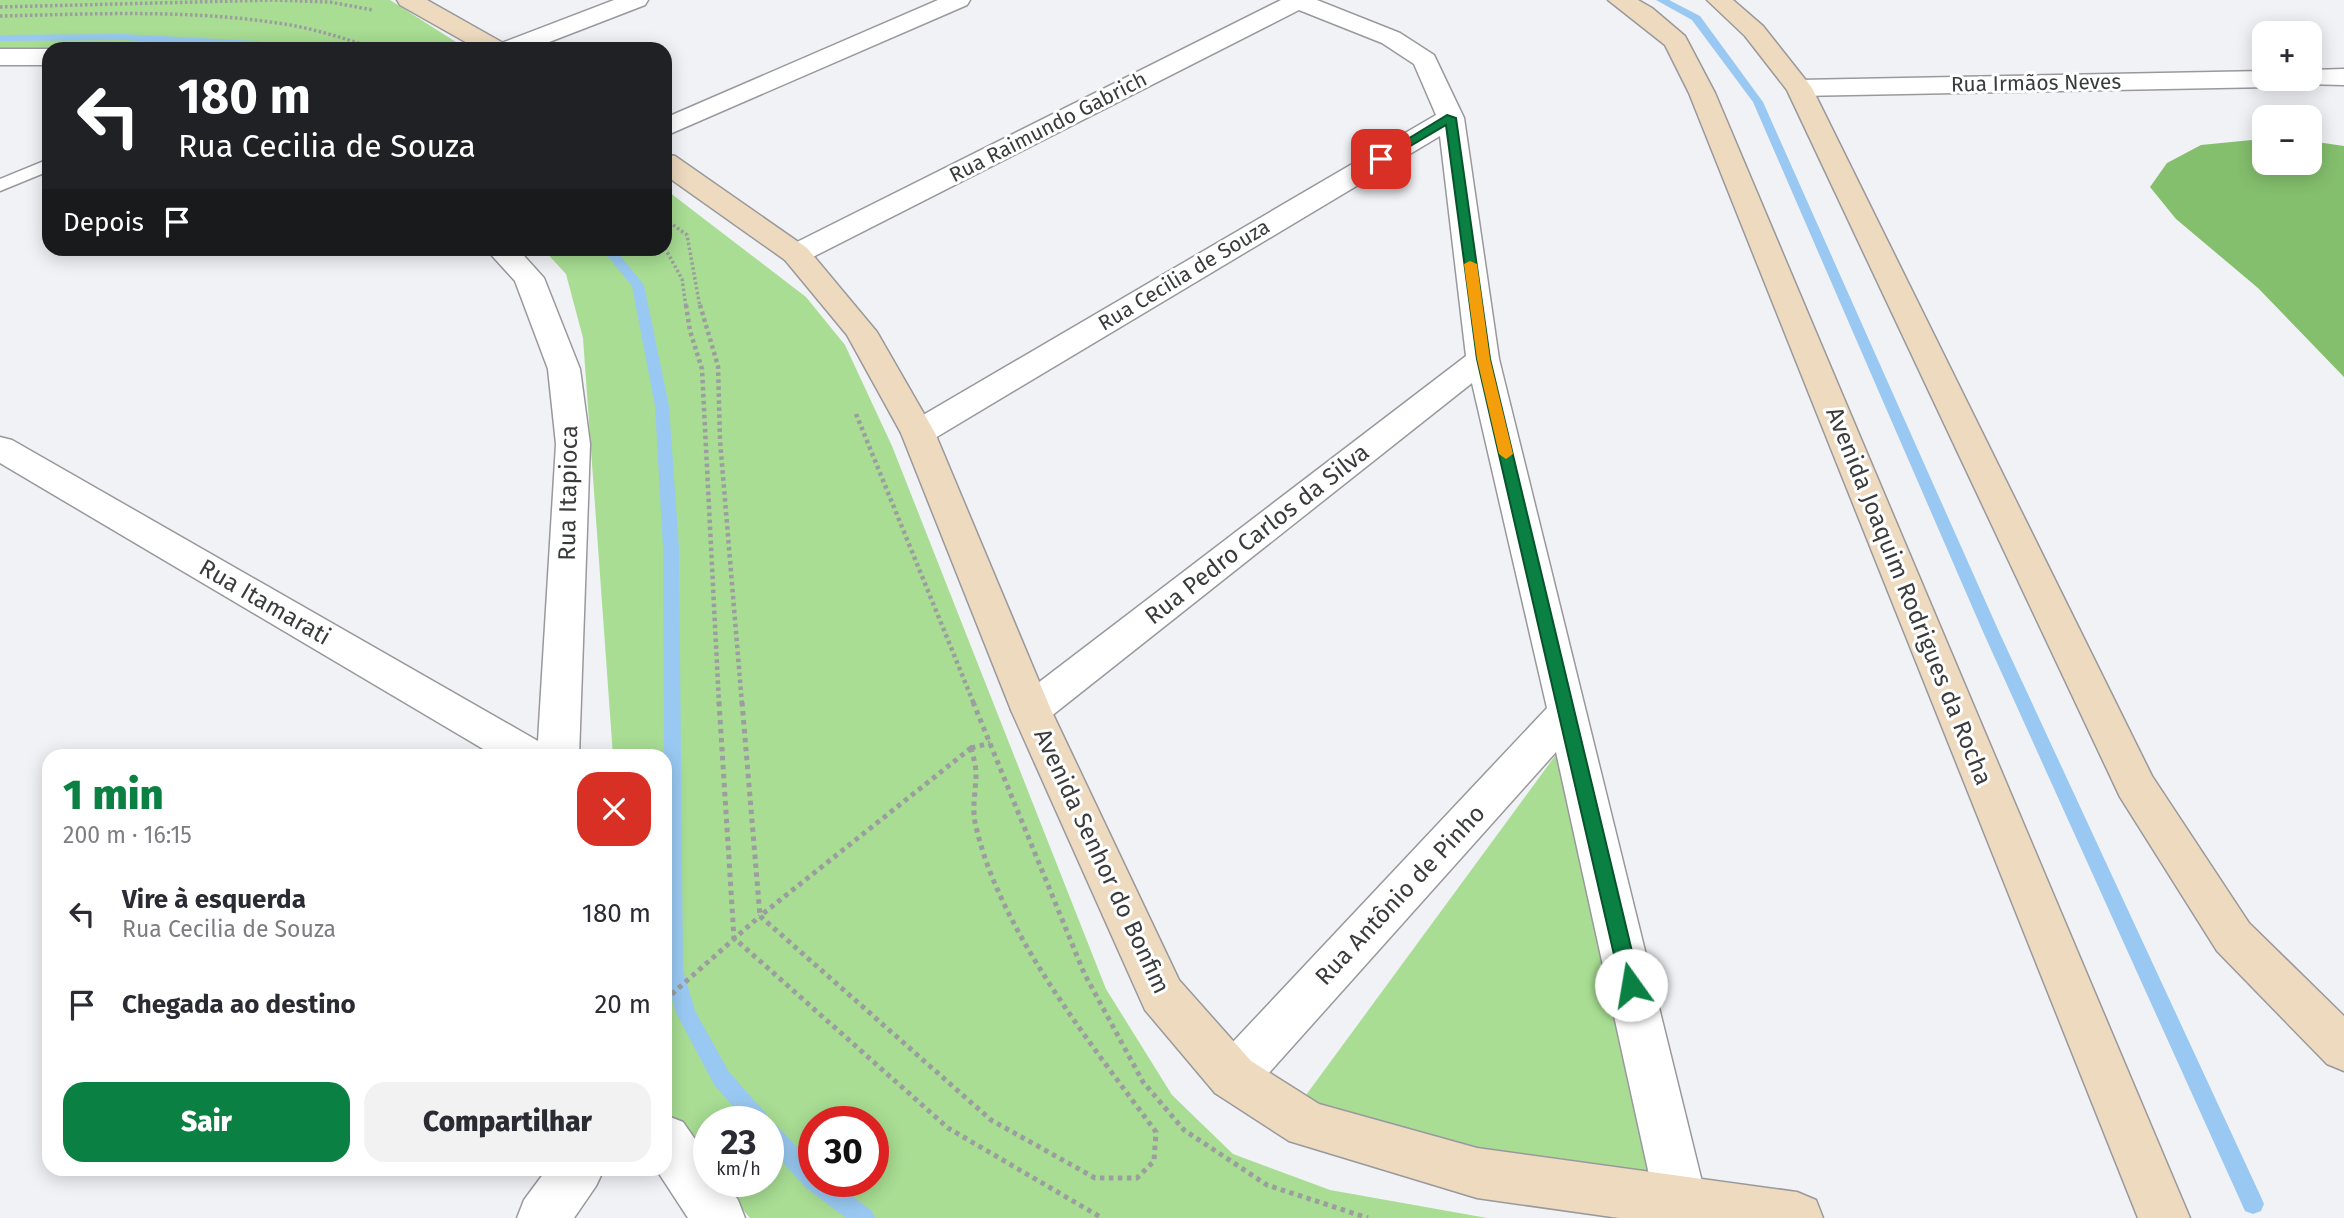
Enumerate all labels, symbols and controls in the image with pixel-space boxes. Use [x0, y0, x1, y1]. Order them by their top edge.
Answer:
map controls [2252, 21, 2322, 175]
button: + [2252, 21, 2322, 91]
street label: Rua Raimundo Gabrich [945, 66, 1151, 188]
text: 180 m [178, 67, 311, 126]
street label: Rua Irmãos Neves [1951, 69, 2122, 97]
icon: left [63, 70, 154, 161]
button: − [2252, 105, 2322, 175]
text: Rua Cecilia de Souza [178, 127, 476, 165]
pin [1351, 129, 1411, 189]
icon: arrive [1362, 140, 1400, 178]
icon: arrive [158, 203, 196, 241]
text: Depois [63, 207, 144, 238]
street label: Rua Cecilia de Souza [1094, 214, 1274, 336]
street label: Avenida Joaquim Rodrigues da Rocha [1820, 403, 1998, 789]
street label: Rua Itapioca [553, 425, 583, 561]
street label: Rua Pedro Carlos da Silva [1139, 438, 1375, 630]
street label: Rua Itamarati [194, 553, 336, 651]
street label: Avenida Senhor do Bonfim [1028, 724, 1176, 998]
text: 1 min [63, 770, 164, 820]
button: close [577, 772, 651, 846]
street label: Rua Antônio de Pinho [1309, 799, 1491, 991]
text: 200 m · 16:15 [63, 821, 192, 849]
text: Vire à esquerda [122, 884, 306, 915]
icon: left [63, 895, 101, 933]
text: 180 m [582, 898, 651, 929]
text: Rua Cecilia de Souza [122, 915, 336, 943]
position arrow [1594, 948, 1668, 1022]
icon: arrive [63, 986, 101, 1024]
text: Chegada ao destino [122, 989, 356, 1020]
text: 20 m [594, 989, 651, 1020]
button: Sair [63, 1082, 350, 1162]
button: Compartilhar [364, 1082, 651, 1162]
speed limit sign: 30 [798, 1106, 889, 1197]
text: 23 [720, 1121, 757, 1163]
text: km/h [716, 1158, 761, 1180]

